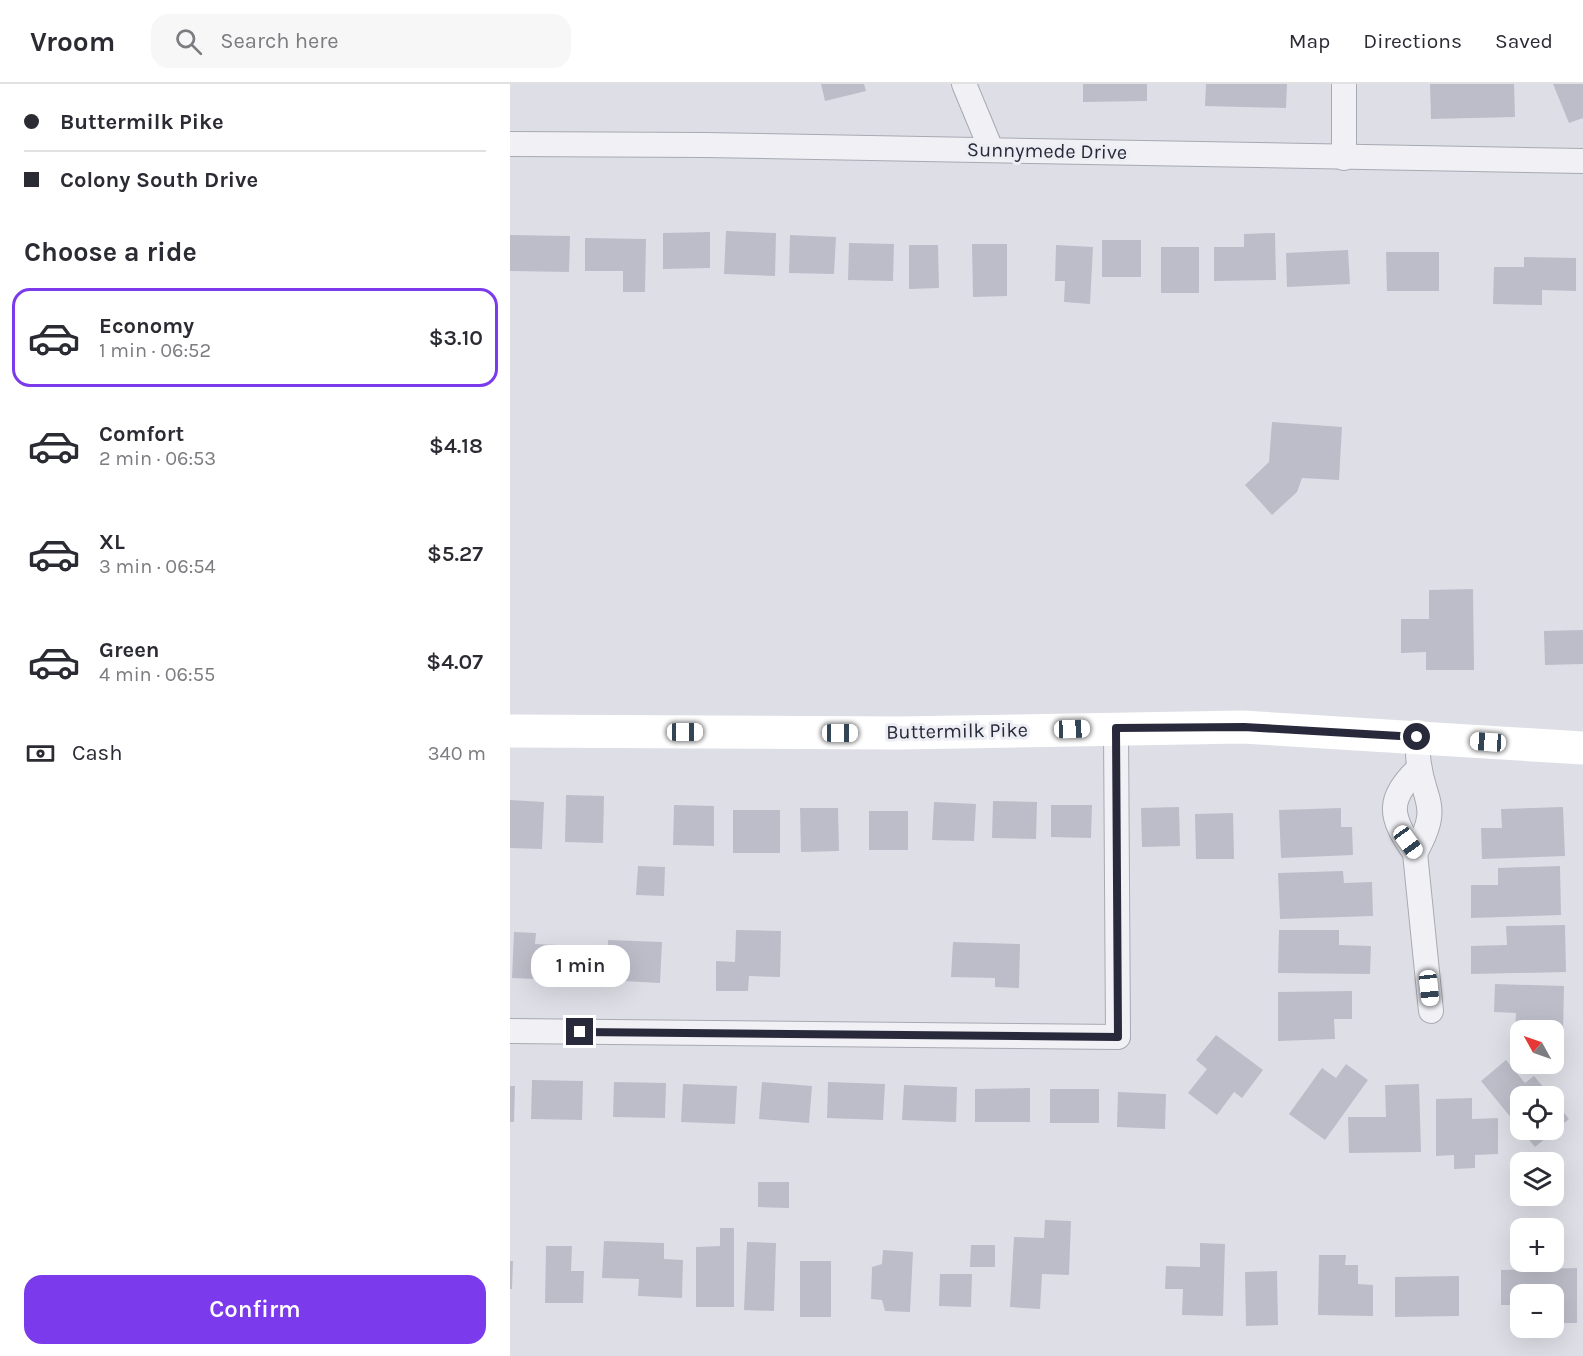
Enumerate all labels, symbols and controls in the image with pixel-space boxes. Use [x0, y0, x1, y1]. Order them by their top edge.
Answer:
search box [151, 14, 571, 68]
text: Vroom [30, 25, 115, 58]
icon: search [172, 25, 205, 58]
text: Search here [220, 28, 339, 54]
text: Map [1289, 29, 1330, 53]
text: Directions [1363, 29, 1462, 53]
text: Saved [1495, 29, 1553, 53]
text: Buttermilk Pike [60, 109, 224, 135]
street label: Sunnymede Drive [967, 138, 1127, 164]
text: Colony South Drive [60, 167, 258, 193]
text: Choose a ride [24, 236, 197, 268]
icon: car [27, 311, 81, 365]
text: Economy [99, 313, 194, 339]
text: $3.10 [429, 325, 483, 351]
text: 1 min · 06:52 [99, 339, 211, 362]
icon: car [27, 419, 81, 473]
text: Comfort [99, 421, 184, 447]
text: $4.18 [429, 433, 483, 459]
text: 2 min · 06:53 [99, 447, 216, 470]
icon: car [27, 527, 81, 581]
text: XL [99, 529, 125, 555]
text: $5.27 [427, 541, 483, 567]
text: 3 min · 06:54 [99, 555, 216, 578]
icon: car [27, 635, 81, 689]
text: Green [99, 637, 160, 663]
text: $4.07 [426, 649, 483, 675]
text: 4 min · 06:55 [99, 663, 215, 686]
street label: Buttermilk Pike [886, 718, 1028, 744]
car [1054, 719, 1090, 739]
car [667, 723, 703, 741]
route start [1403, 723, 1430, 750]
car [822, 724, 858, 742]
car [1469, 732, 1507, 752]
icon: cash [24, 737, 57, 770]
text: Cash [72, 740, 122, 766]
text: 340 m [428, 742, 486, 765]
car [1390, 822, 1426, 862]
callout: 1 min [530, 945, 629, 987]
text: 1 min [556, 954, 605, 977]
car [1418, 969, 1440, 1007]
route end [566, 1018, 593, 1045]
north arrow [1510, 1020, 1564, 1074]
map controls [1510, 1020, 1564, 1338]
button: locate [1510, 1086, 1564, 1140]
button: layers [1510, 1152, 1564, 1206]
button: + [1510, 1218, 1564, 1272]
button: Confirm [24, 1275, 486, 1344]
button: − [1510, 1284, 1564, 1338]

